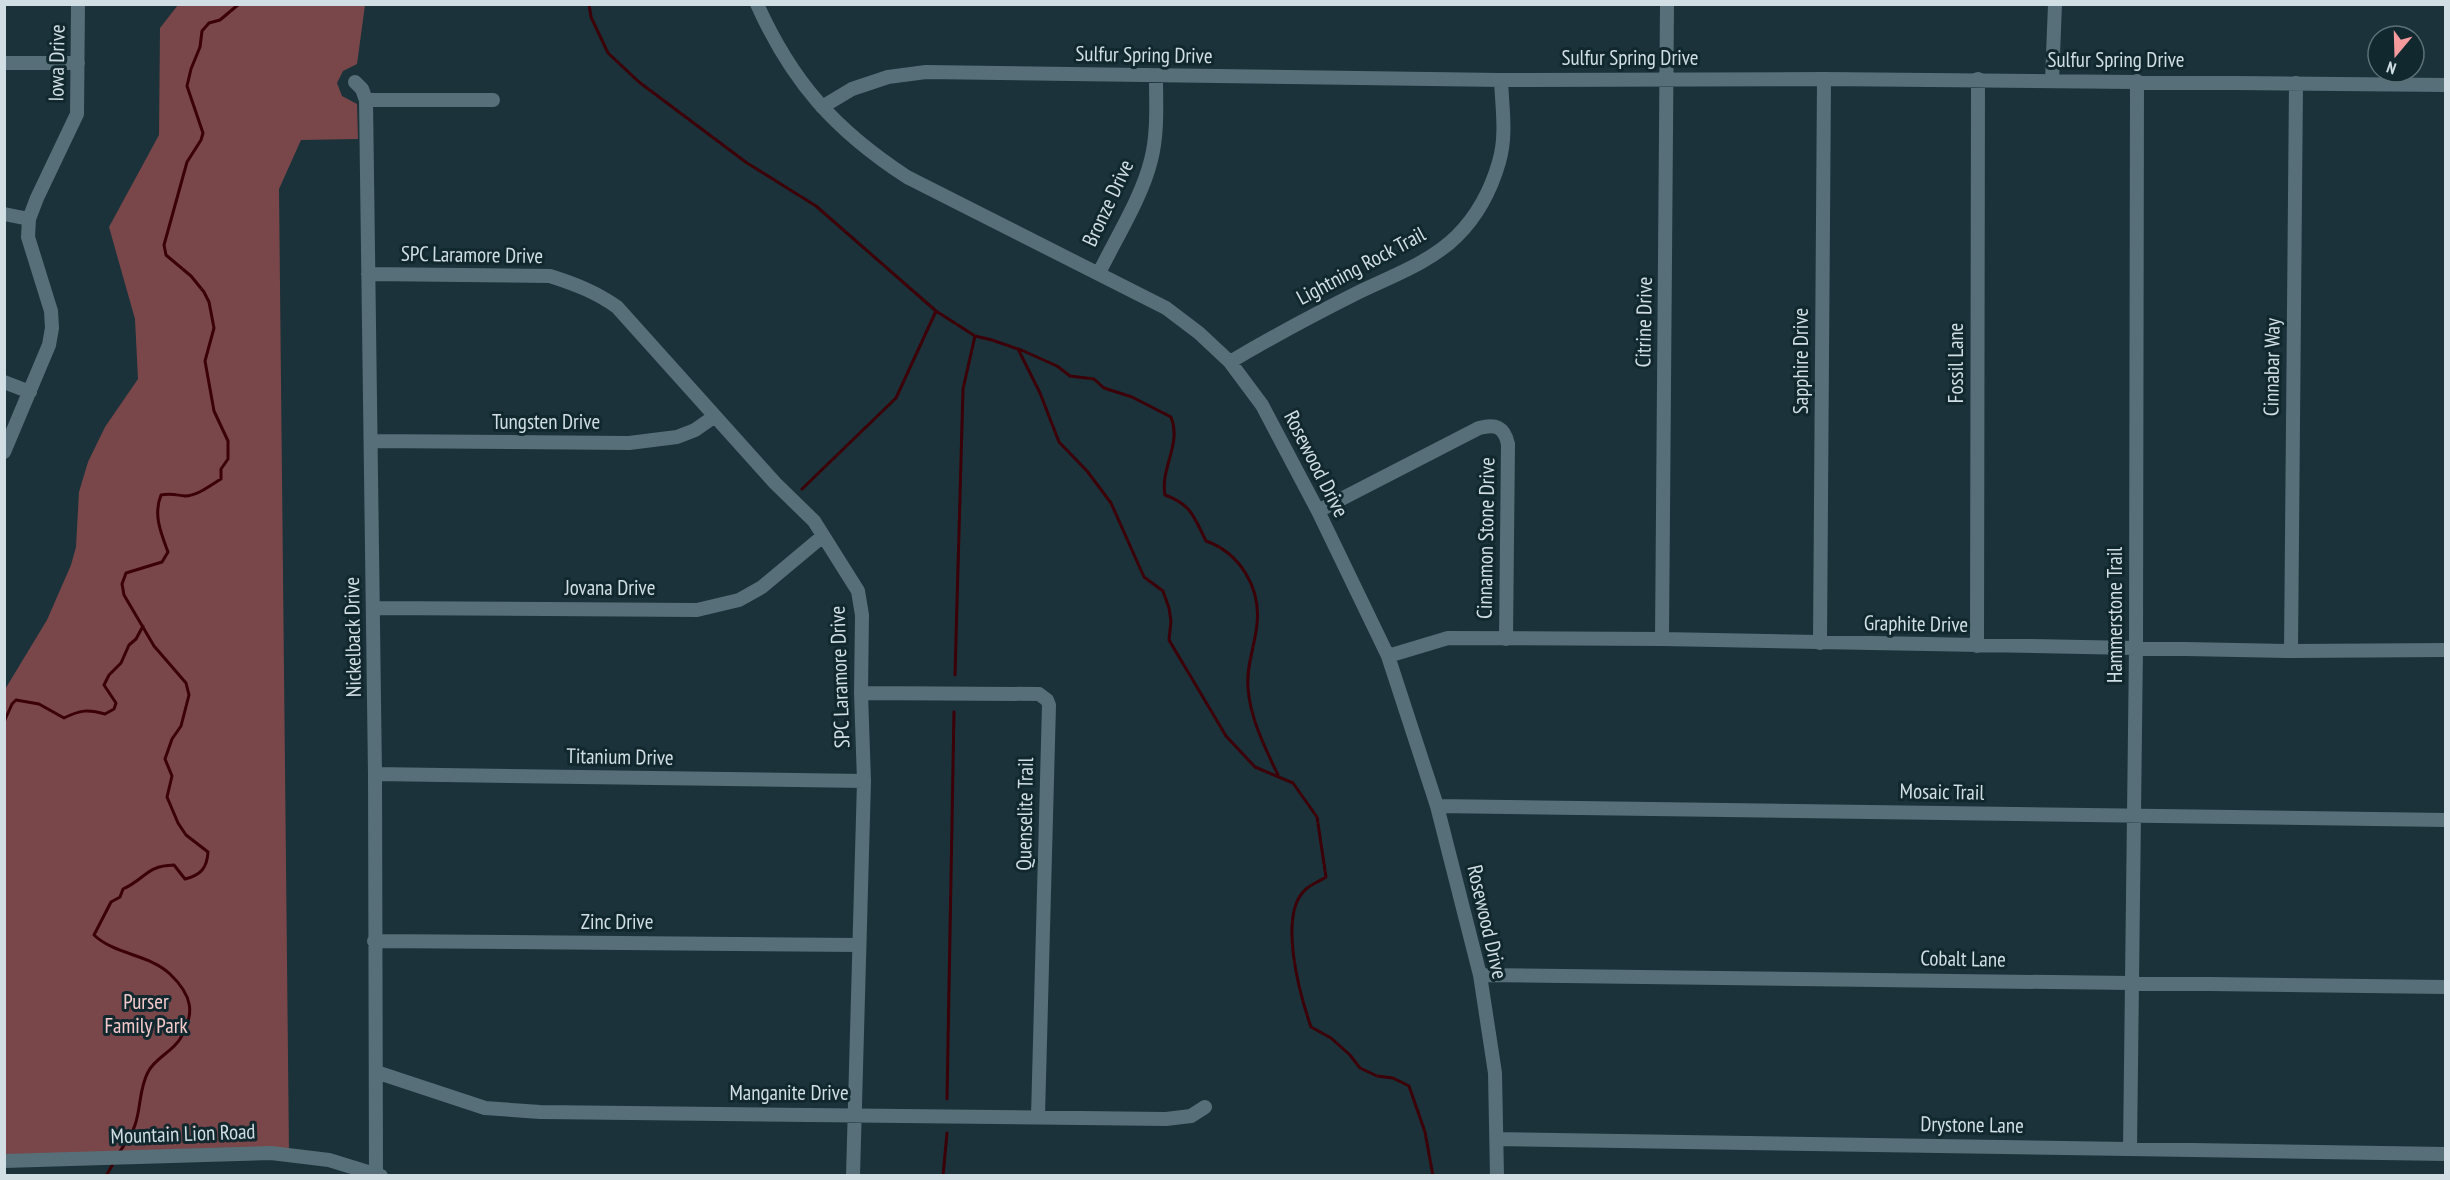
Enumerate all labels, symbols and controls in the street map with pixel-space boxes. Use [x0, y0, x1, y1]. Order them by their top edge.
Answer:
street label: Iowa Drive [42, 24, 71, 102]
north arrow [2366, 24, 2426, 84]
street label: Sulfur Spring Drive [1075, 40, 1213, 69]
street label: Sulfur Spring Drive [1561, 44, 1699, 71]
street label: Sulfur Spring Drive [2047, 46, 2185, 73]
text: N [2384, 57, 2398, 79]
street label: Bronze Drive [1076, 155, 1139, 250]
street label: Lightning Rock Trail [1292, 220, 1430, 311]
street label: SPC Laramore Drive [401, 240, 543, 269]
street label: Citrine Drive [1629, 276, 1658, 368]
street label: Sapphire Drive [1787, 308, 1814, 414]
street label: Cinnabar Way [2257, 318, 2286, 416]
street label: Fossil Lane [1942, 323, 1969, 403]
street label: Rosewood Drive [1278, 406, 1355, 522]
street label: Tungsten Drive [492, 408, 600, 435]
street label: Cinnamon Stone Drive [1471, 457, 1500, 619]
street label: Hammerstone Trail [2101, 547, 2128, 683]
street label: Jovana Drive [564, 574, 655, 601]
street label: Nickelback Drive [338, 577, 367, 697]
street label: SPC Laramore Drive [824, 605, 855, 749]
street label: Graphite Drive [1864, 609, 1968, 638]
street label: Titanium Drive [566, 742, 674, 771]
street label: Quenselite Trail [1010, 757, 1039, 871]
street label: Mosaic Trail [1899, 777, 1985, 806]
street label: Rosewood Drive [1461, 862, 1514, 981]
street label: Zinc Drive [581, 908, 653, 935]
street label: Cobalt Lane [1920, 944, 2006, 973]
park label: Purser Family Park [104, 988, 188, 1039]
street label: Manganite Drive [729, 1079, 849, 1106]
street label: Drystone Lane [1920, 1110, 2024, 1139]
street label: Mountain Lion Road [110, 1117, 256, 1150]

